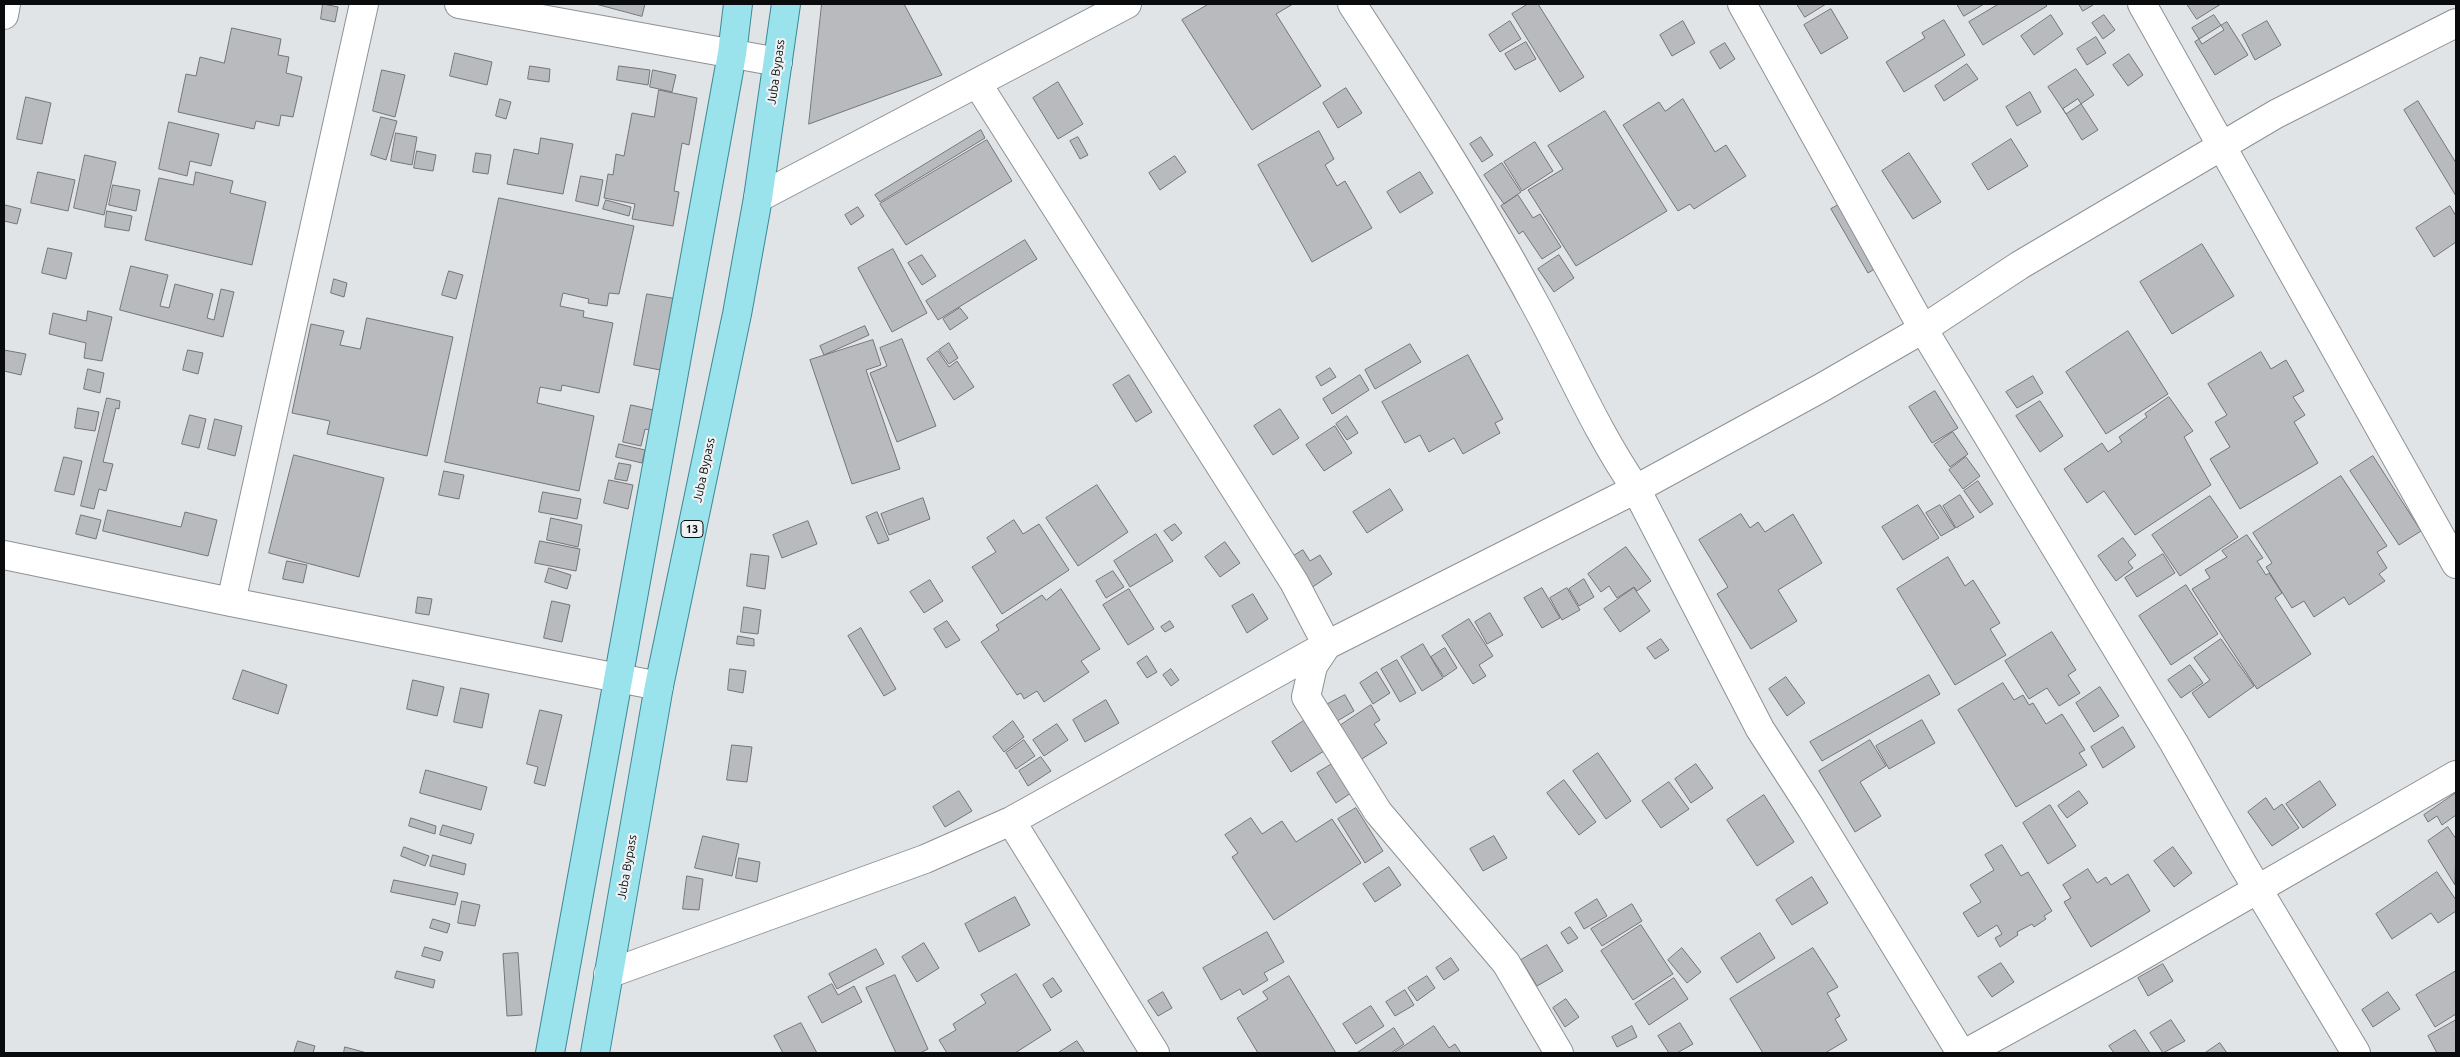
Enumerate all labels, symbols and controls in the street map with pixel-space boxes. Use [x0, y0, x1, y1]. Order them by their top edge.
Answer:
street label: Juba Bypass [764, 38, 788, 106]
street label: Juba Bypass [690, 436, 718, 504]
road number: 13 [681, 520, 703, 538]
street label: Juba Bypass [614, 833, 640, 901]

